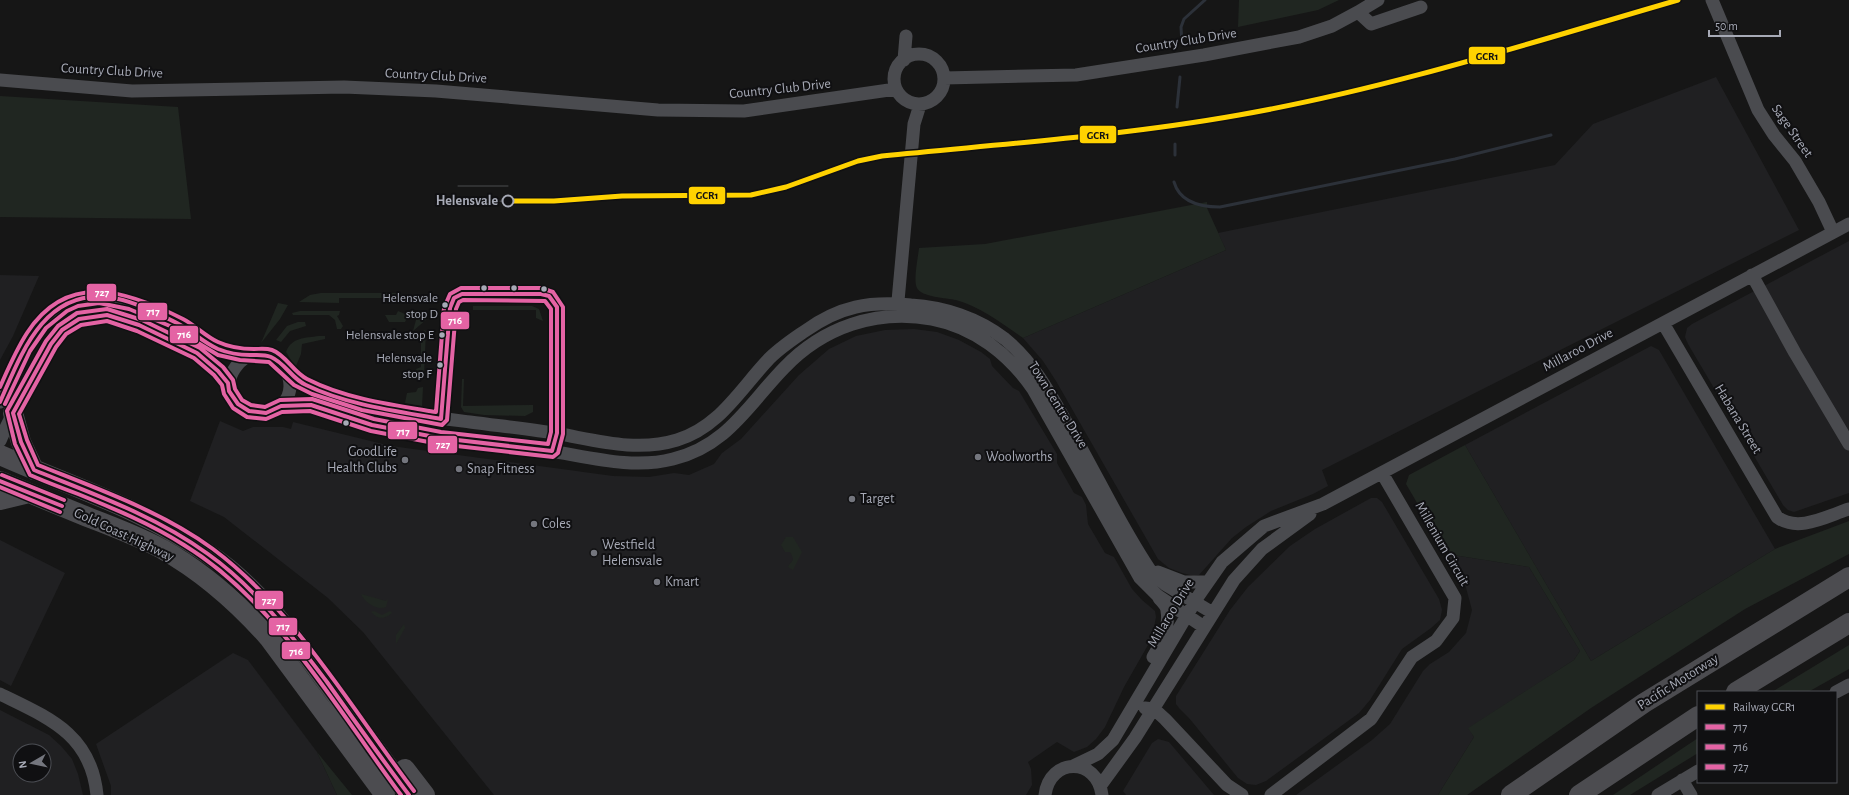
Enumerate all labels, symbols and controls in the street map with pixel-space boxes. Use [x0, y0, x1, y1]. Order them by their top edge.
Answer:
scale bar [1709, 12, 1780, 38]
text: 50 m [1715, 20, 1738, 32]
street label: Country Club Drive [1135, 26, 1237, 56]
line badge: GCR1 [1468, 46, 1506, 65]
text: GCR1 [1476, 51, 1498, 62]
street label: Country Club Drive [61, 61, 163, 81]
street label: Country Club Drive [385, 66, 487, 86]
street label: Country Club Drive [729, 77, 831, 101]
street label: Sage Street [1769, 102, 1816, 161]
line badge: GCR1 [1079, 125, 1117, 144]
text: GCR1 [1087, 130, 1109, 141]
line badge: GCR1 [688, 186, 726, 205]
text: GCR1 [696, 190, 718, 201]
place label: Helensvale [436, 194, 498, 208]
marker: Helensvale [501, 194, 515, 208]
line badge: 727 [86, 283, 117, 302]
unlabelled marker [479, 283, 489, 293]
unlabelled marker [509, 283, 519, 293]
unlabelled marker [539, 284, 549, 294]
text: 727 [95, 287, 110, 298]
place label: Helensvale stop D [382, 292, 438, 321]
marker: Helensvale stop D [440, 300, 450, 310]
line badge: 717 [137, 302, 168, 321]
text: 717 [146, 306, 160, 317]
line badge: 716 [440, 311, 470, 330]
text: 716 [448, 315, 462, 326]
line badge: 716 [169, 325, 199, 344]
street label: Millaroo Drive [1541, 326, 1615, 374]
text: 716 [177, 329, 191, 340]
place label: Helensvale stop E [346, 329, 434, 342]
marker: Helensvale stop E [437, 330, 447, 340]
place label: Helensvale stop F [376, 352, 432, 381]
street label: Town Centre Drive [1026, 359, 1090, 451]
marker: Helensvale stop F [435, 360, 445, 370]
street label: Habana Street [1712, 382, 1764, 457]
unlabelled marker [341, 418, 351, 428]
line badge: 717 [387, 421, 418, 440]
text: 717 [396, 426, 410, 437]
line badge: 727 [427, 435, 458, 454]
text: 727 [436, 439, 451, 450]
place label: GoodLife Health Clubs [327, 445, 397, 475]
place label: Woolworths [986, 450, 1053, 464]
marker: Woolworths [973, 452, 983, 462]
marker: GoodLife Health Clubs [400, 455, 410, 465]
place label: Snap Fitness [467, 462, 535, 476]
marker: Snap Fitness [454, 464, 464, 474]
place label: Target [860, 492, 895, 506]
marker: Target [847, 494, 857, 504]
street label: Millenium Circuit [1412, 500, 1472, 589]
street label: Gold Coast Highway [72, 506, 176, 564]
place label: Coles [542, 517, 571, 531]
marker: Coles [529, 519, 539, 529]
place label: Westfield Helensvale [602, 538, 662, 568]
marker: Westfield Helensvale [589, 548, 599, 558]
place label: Kmart [665, 575, 700, 589]
street label: Millaroo Drive [1145, 576, 1197, 650]
marker: Kmart [652, 577, 662, 587]
line badge: 727 [254, 590, 284, 610]
text: 727 [262, 595, 277, 606]
line badge: 717 [268, 617, 298, 636]
text: 717 [276, 621, 290, 632]
line badge: 716 [281, 641, 311, 660]
text: 716 [289, 646, 303, 657]
street label: Pacific Motorway [1635, 652, 1721, 712]
legend [1697, 691, 1837, 783]
text: Railway GCR1 [1733, 701, 1795, 714]
text: 717 [1733, 721, 1747, 733]
text: 716 [1733, 741, 1748, 753]
north arrow [12, 743, 52, 783]
text: N [17, 760, 29, 769]
text: 727 [1733, 761, 1748, 773]

